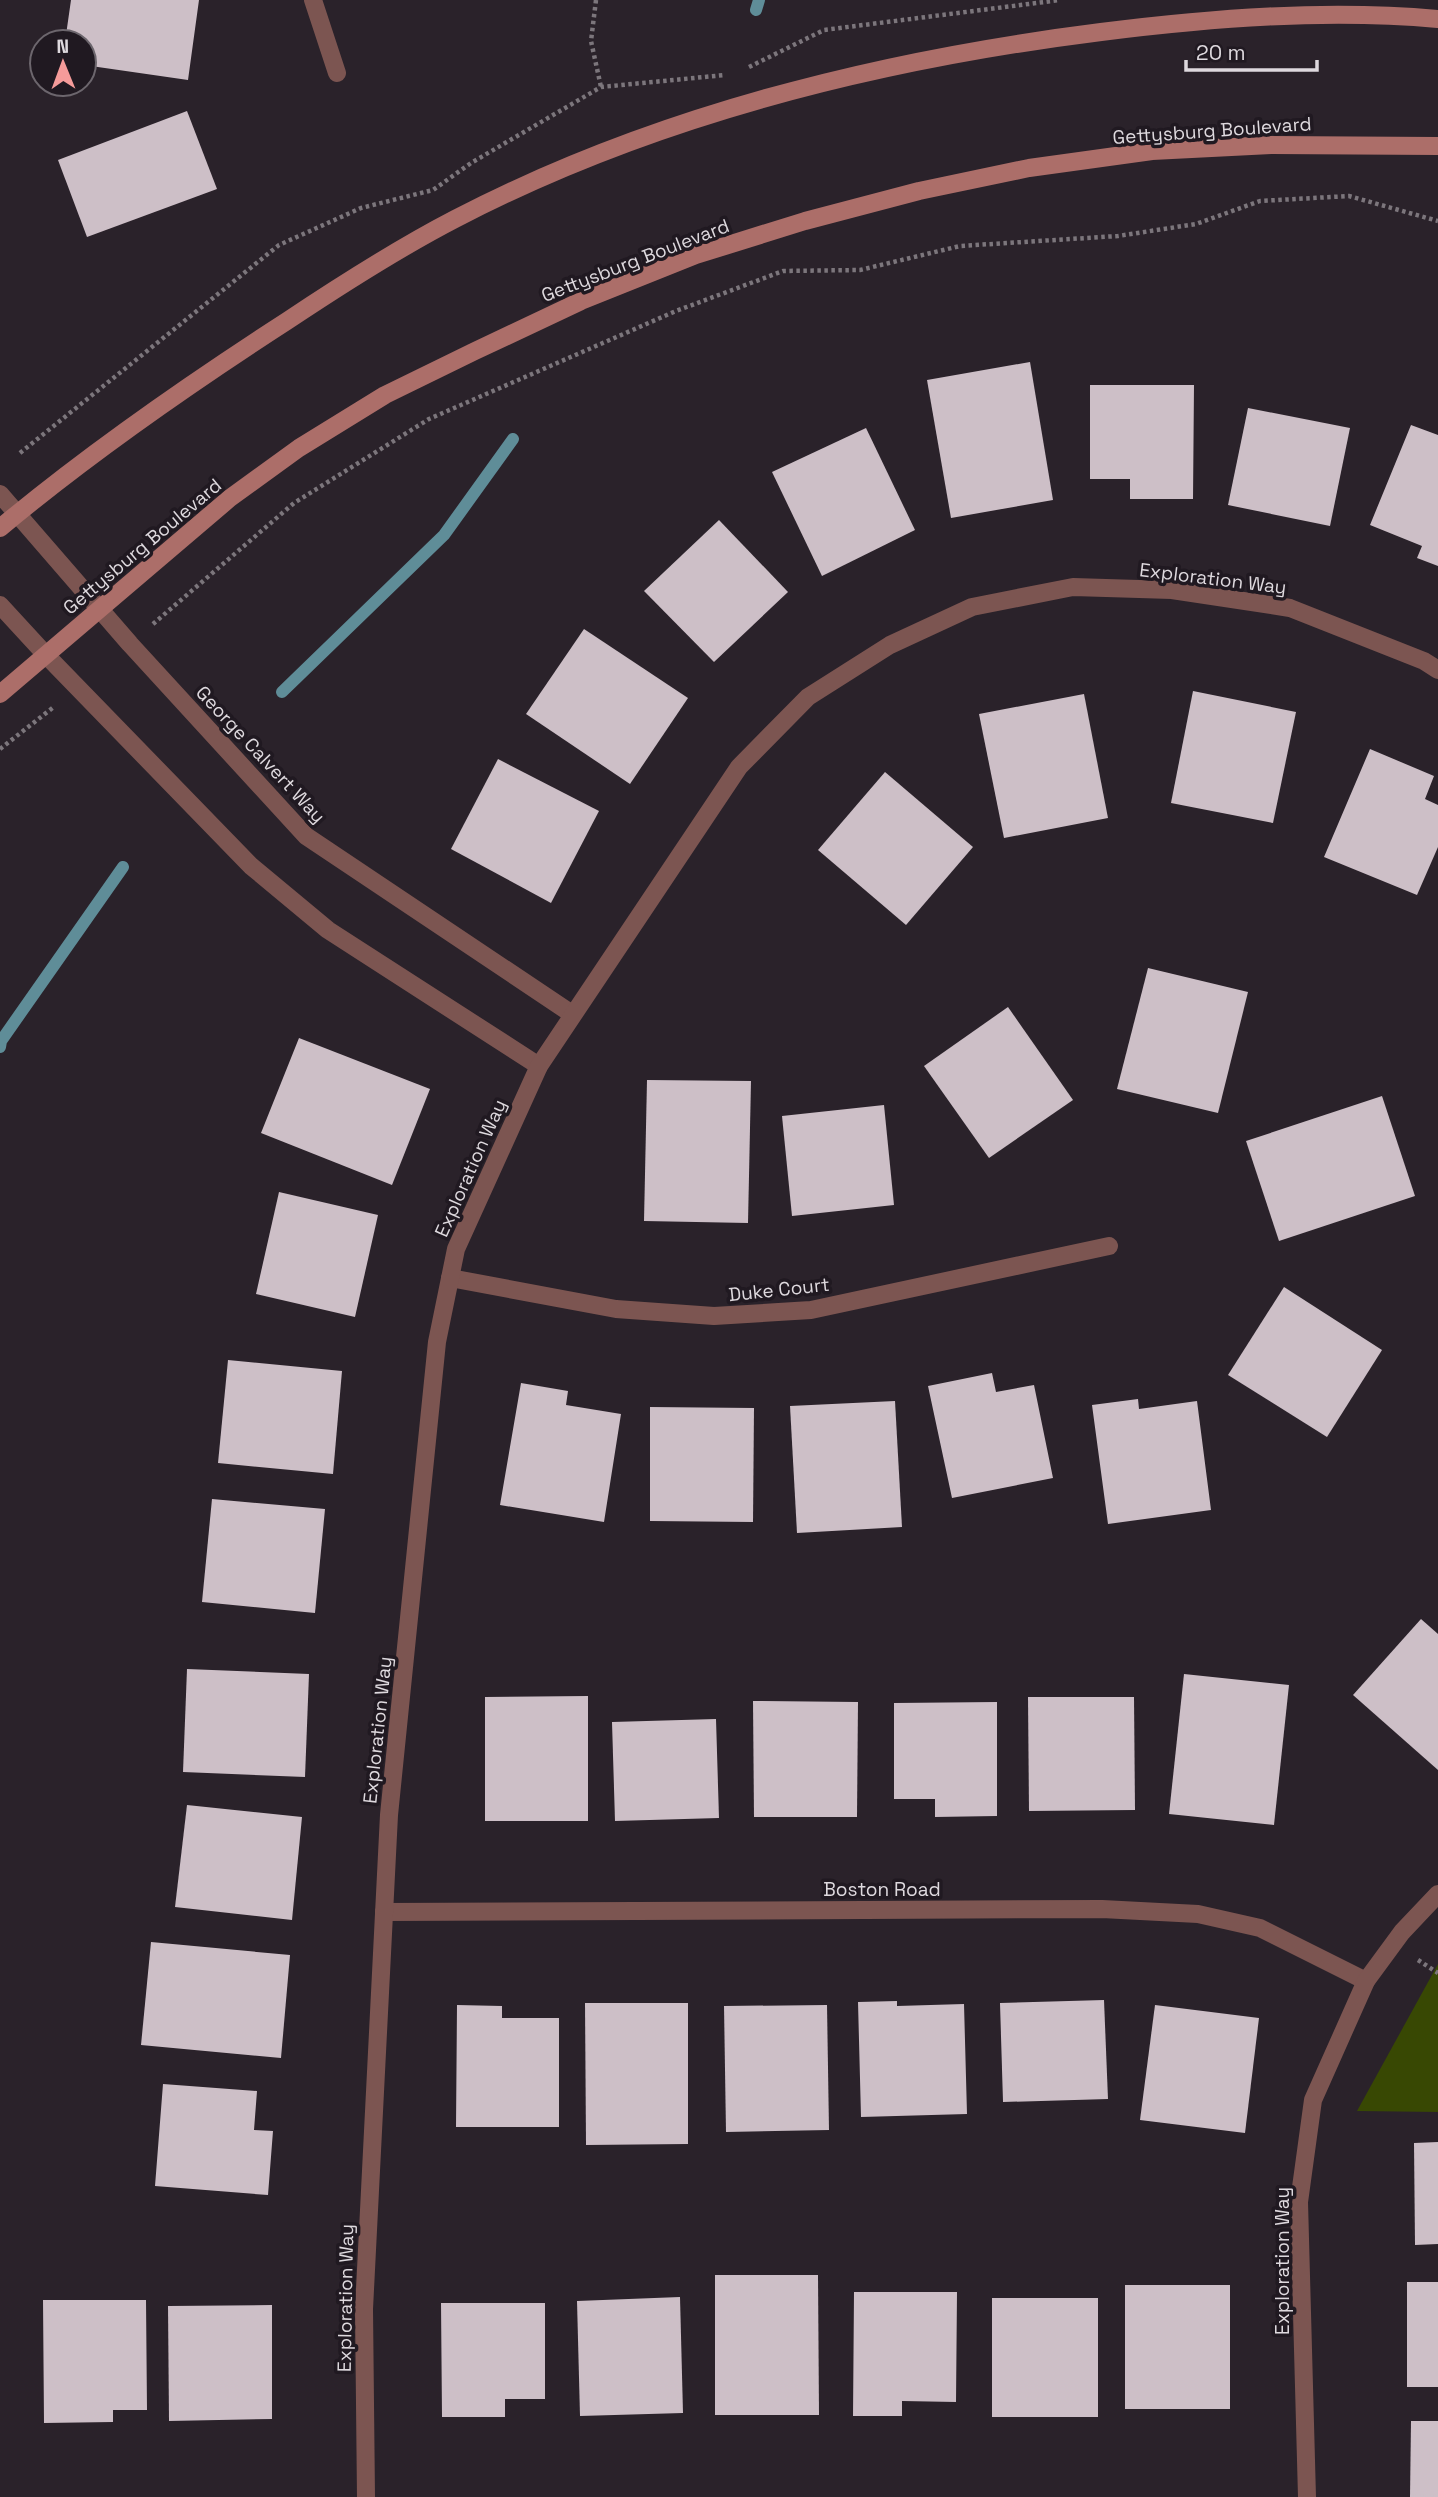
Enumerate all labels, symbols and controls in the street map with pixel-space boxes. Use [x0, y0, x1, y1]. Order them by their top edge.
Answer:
north arrow [28, 28, 98, 98]
scale bar [1186, 28, 1317, 72]
text: N [56, 34, 69, 59]
text: 20 m [1196, 39, 1246, 66]
street label: Gettysburg Boulevard [1112, 111, 1312, 150]
street label: Gettysburg Boulevard [538, 213, 733, 308]
street label: Gettysburg Boulevard [58, 473, 227, 620]
street label: Exploration Way [1138, 557, 1288, 600]
street label: George Calvert Way [190, 680, 331, 828]
street label: Exploration Way [429, 1096, 512, 1241]
street label: Duke Court [727, 1272, 831, 1307]
street label: Exploration Way [357, 1655, 398, 1805]
street label: Boston Road [823, 1877, 941, 1902]
street label: Exploration Way [1270, 2187, 1295, 2335]
street label: Exploration Way [332, 2224, 359, 2372]

